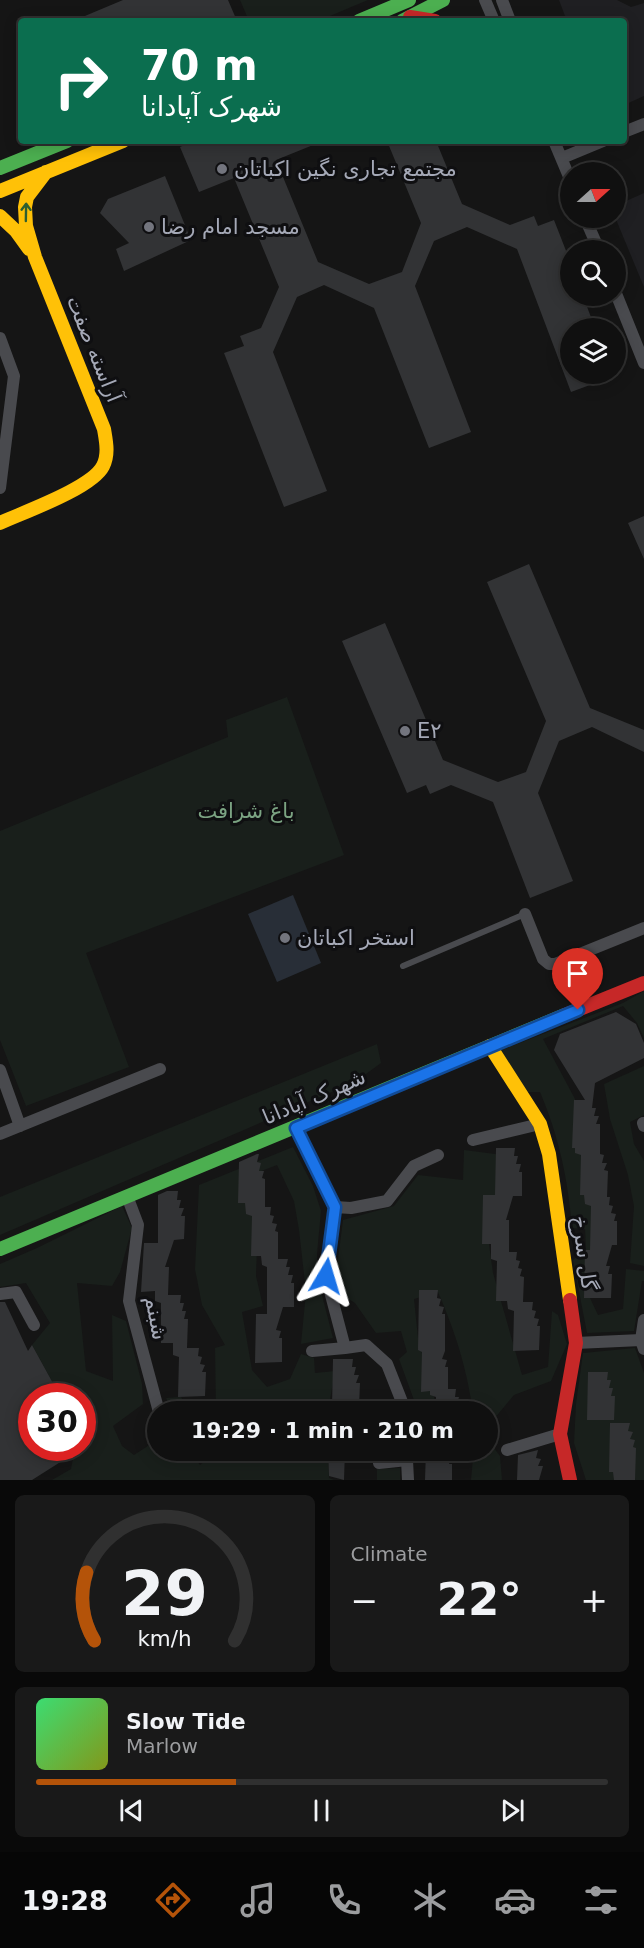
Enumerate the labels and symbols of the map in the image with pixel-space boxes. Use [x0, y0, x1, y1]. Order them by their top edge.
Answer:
place label: مجتمع تجاری نگین اکباتان [234, 157, 457, 181]
marker: مجتمع تجاری نگین اکباتان [215, 162, 229, 176]
north arrow [560, 162, 626, 228]
one-way arrow [20, 202, 32, 222]
place label: مسجد امام رضا [161, 215, 300, 239]
marker: مسجد امام رضا [142, 220, 156, 234]
street label: آراسته صفت [62, 292, 128, 407]
place label: E۲ [417, 719, 442, 743]
marker: E۲ [398, 724, 412, 738]
park label: باغ شرافت [197, 799, 295, 823]
place label: استخر اکباتان [297, 926, 415, 950]
marker: استخر اکباتان [278, 931, 292, 945]
pin [552, 948, 603, 1010]
street label: شهرک آپادانا [258, 1064, 369, 1130]
street label: گل سرخ [567, 1214, 601, 1292]
position arrow [294, 1244, 358, 1308]
street label: شبنم [139, 1294, 172, 1342]
speed limit sign: 30 [18, 1383, 96, 1461]

